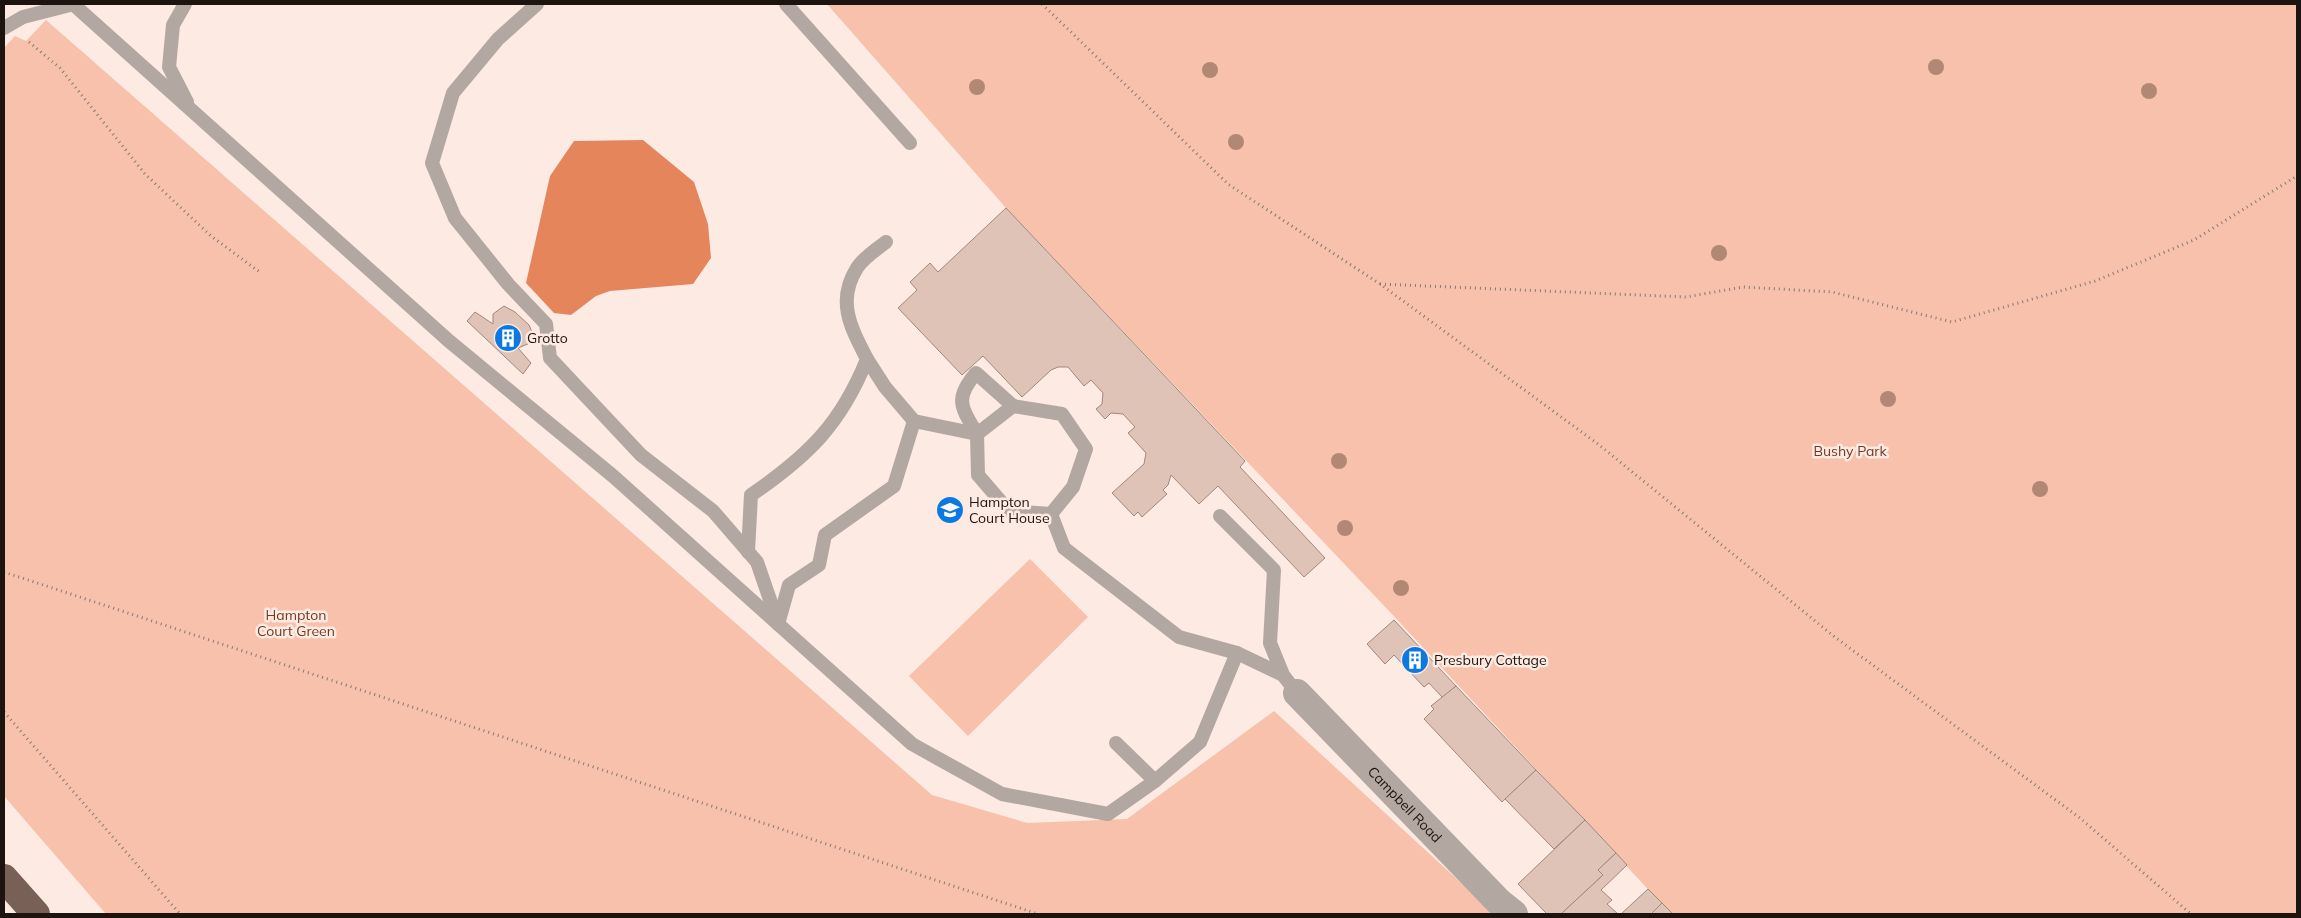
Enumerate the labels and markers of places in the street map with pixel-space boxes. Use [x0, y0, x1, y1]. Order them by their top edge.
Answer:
building icon: Grotto [493, 323, 523, 353]
place label: Grotto [527, 329, 568, 347]
place label: Hampton Court House [969, 493, 1050, 527]
school or university icon: Hampton Court House [935, 495, 965, 525]
building icon: Presbury Cottage [1400, 645, 1430, 675]
place label: Presbury Cottage [1434, 651, 1547, 669]

